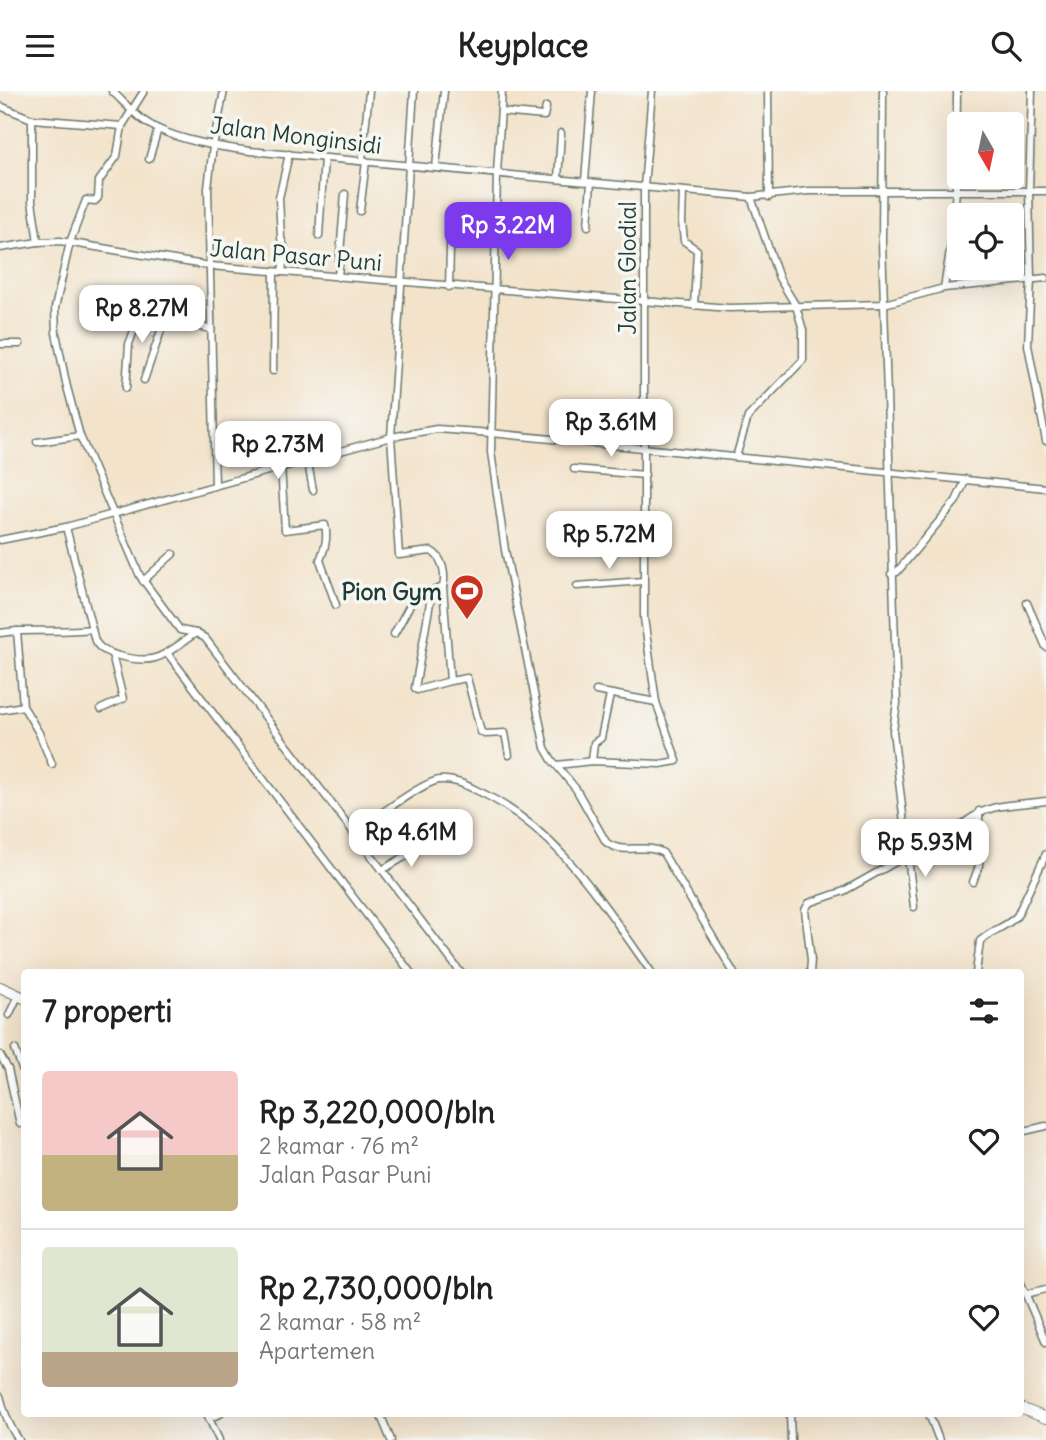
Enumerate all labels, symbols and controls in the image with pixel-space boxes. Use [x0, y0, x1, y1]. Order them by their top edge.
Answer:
text: Keyplace [458, 25, 588, 66]
icon: menu [21, 27, 59, 65]
icon: search [987, 27, 1025, 65]
street label: Jalan Monginsidi [209, 110, 383, 160]
north arrow [947, 112, 1024, 189]
map controls [947, 112, 1024, 280]
street label: Jalan Glodial [613, 201, 642, 335]
pin: Rp 3.22M [436, 202, 580, 262]
button: locate [947, 203, 1024, 280]
text: Rp 3.22M [461, 210, 555, 239]
street label: Jalan Pasar Puni [209, 233, 383, 277]
pin: Rp 8.27M [70, 285, 214, 345]
text: Rp 8.27M [95, 293, 189, 322]
pin: Rp 3.61M [539, 399, 683, 459]
text: Rp 3.61M [565, 407, 657, 436]
pin: Rp 2.73M [206, 421, 350, 481]
text: Rp 2.73M [231, 429, 325, 458]
pin: Rp 5.72M [537, 511, 681, 571]
text: Rp 5.72M [562, 519, 656, 548]
sports icon: Pion Gym [448, 572, 486, 621]
place label: Pion Gym [341, 577, 442, 606]
pin: Rp 4.61M [339, 809, 483, 869]
text: Rp 4.61M [365, 817, 457, 846]
pin: Rp 5.93M [853, 819, 997, 879]
text: Rp 5.93M [877, 827, 973, 856]
text: 7 properti [42, 992, 172, 1030]
icon: filters [965, 992, 1003, 1030]
text: Rp 3,220,000/bln [259, 1093, 495, 1131]
icon: home [98, 1099, 182, 1183]
icon: heart [965, 1122, 1003, 1160]
text: 2 kamar · 76 m² [259, 1131, 419, 1160]
text: Jalan Pasar Puni [259, 1160, 431, 1189]
text: Rp 2,730,000/bln [259, 1269, 493, 1307]
icon: home [98, 1275, 182, 1359]
icon: heart [965, 1298, 1003, 1336]
text: 2 kamar · 58 m² [259, 1307, 421, 1336]
text: Apartemen [259, 1336, 375, 1365]

